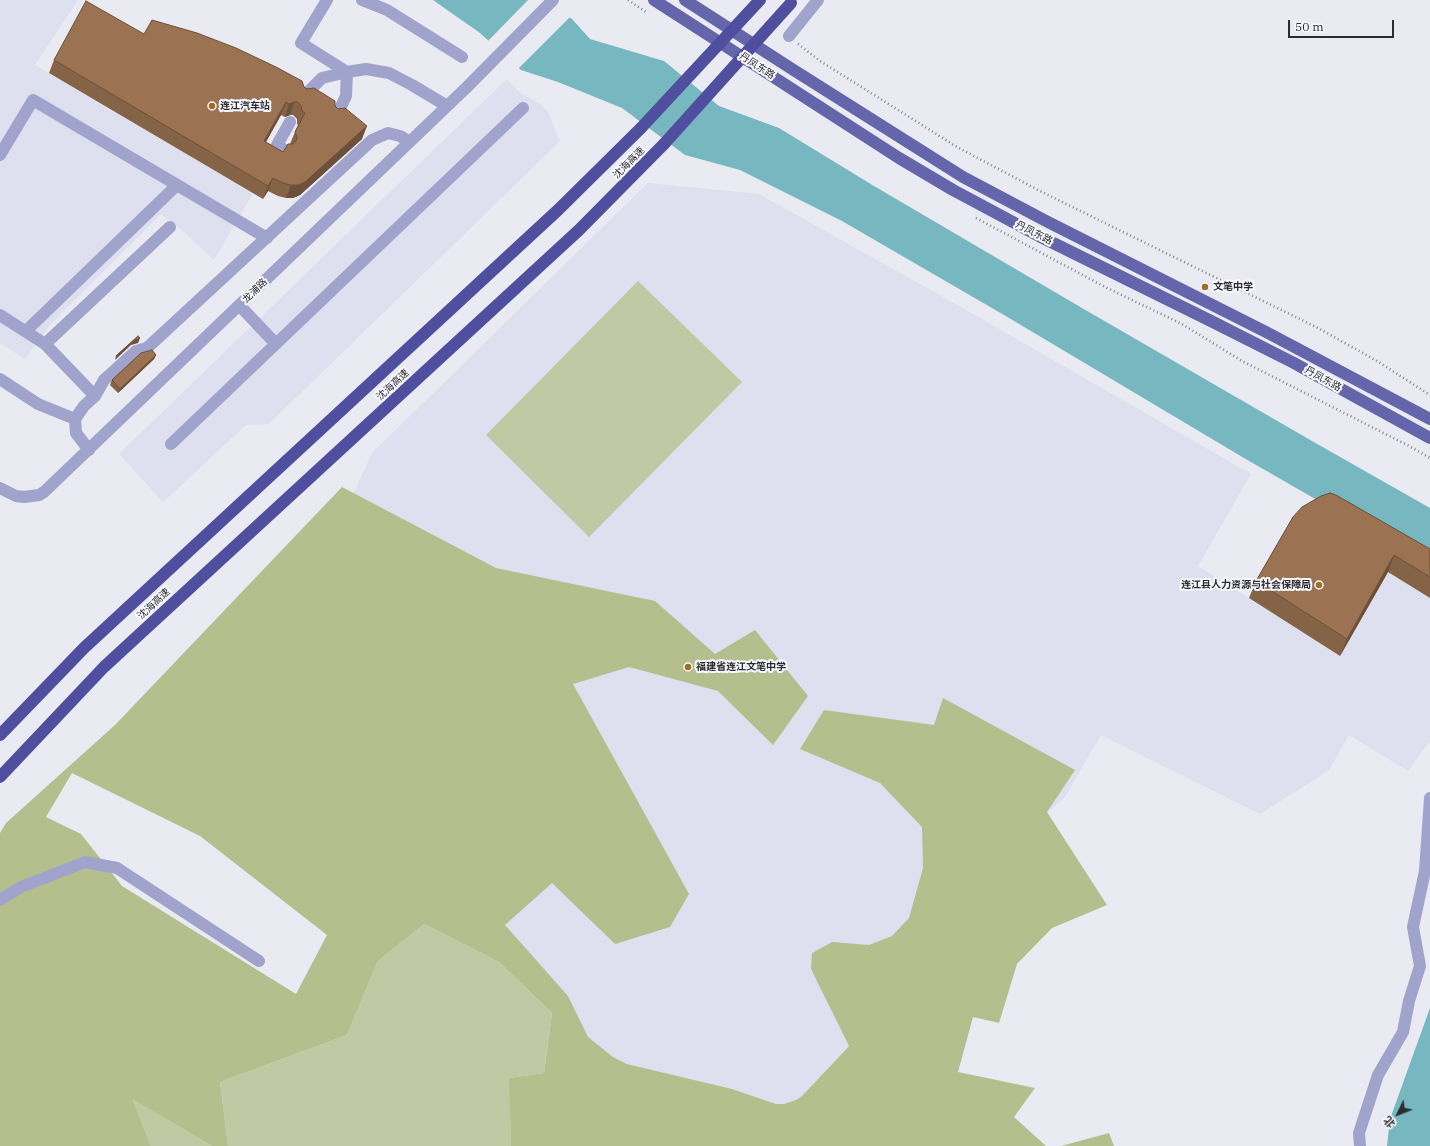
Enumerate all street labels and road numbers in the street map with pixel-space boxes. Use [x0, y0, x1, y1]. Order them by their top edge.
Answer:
street label: 丹凤东路 [737, 50, 777, 82]
street label: 沈海高速 [611, 145, 647, 181]
street label: 丹凤东路 [1013, 219, 1055, 247]
street label: 龙浦路 [240, 276, 270, 306]
street label: 丹凤东路 [1303, 364, 1343, 394]
street label: 沈海高速 [374, 367, 412, 403]
street label: 沈海高速 [135, 586, 173, 622]

